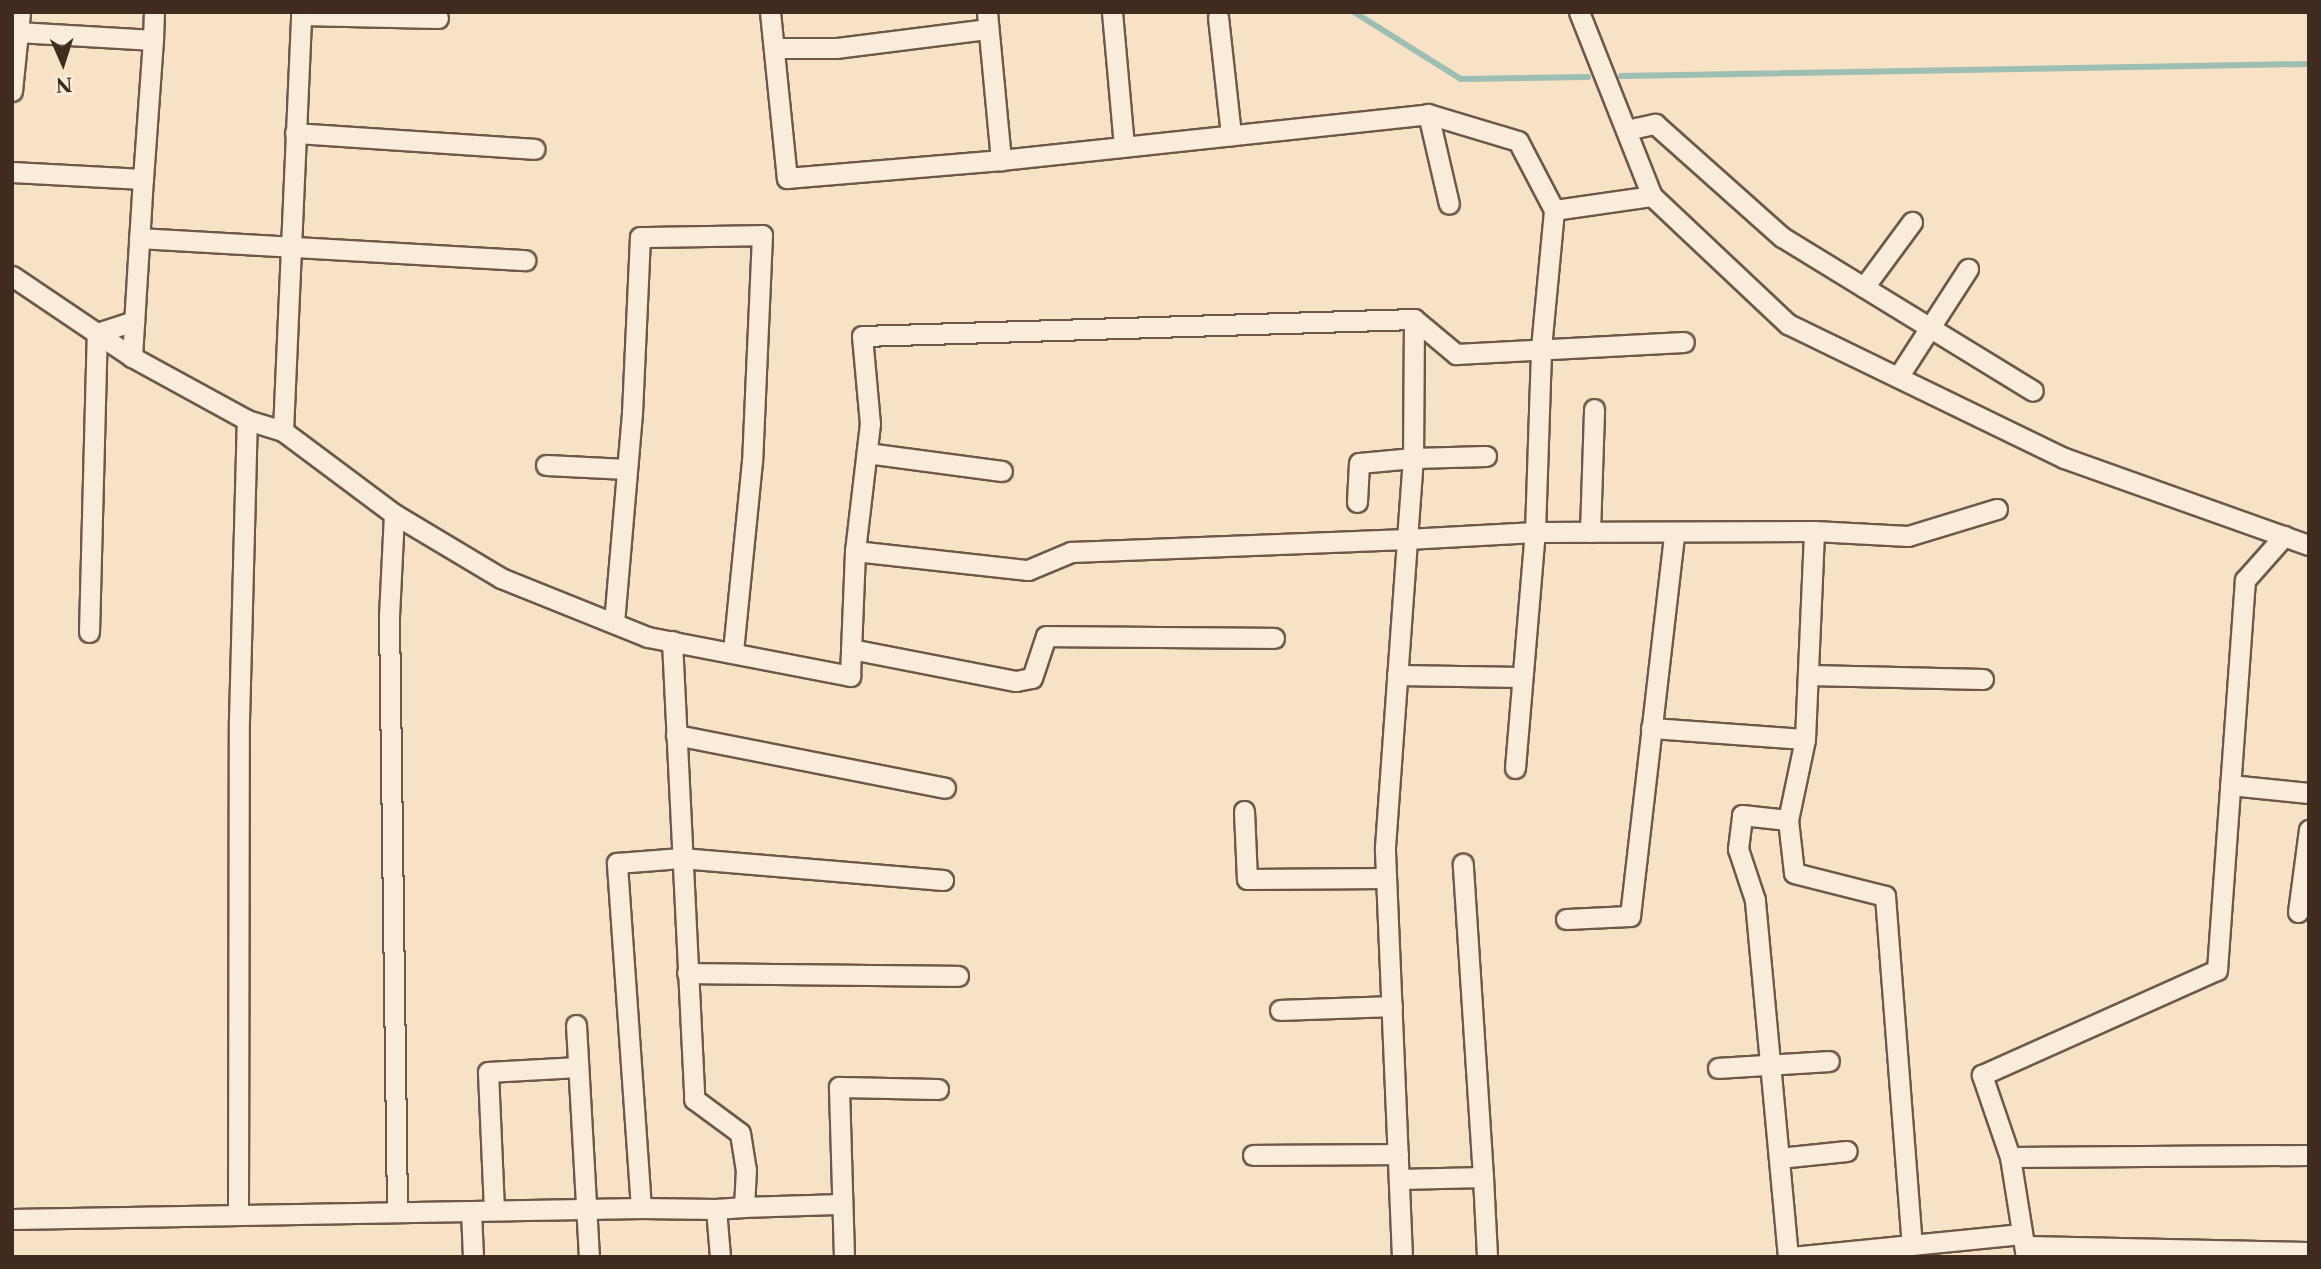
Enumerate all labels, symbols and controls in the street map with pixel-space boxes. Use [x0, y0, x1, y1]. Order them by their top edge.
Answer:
north arrow [28, 28, 98, 98]
text: N [55, 73, 73, 96]

